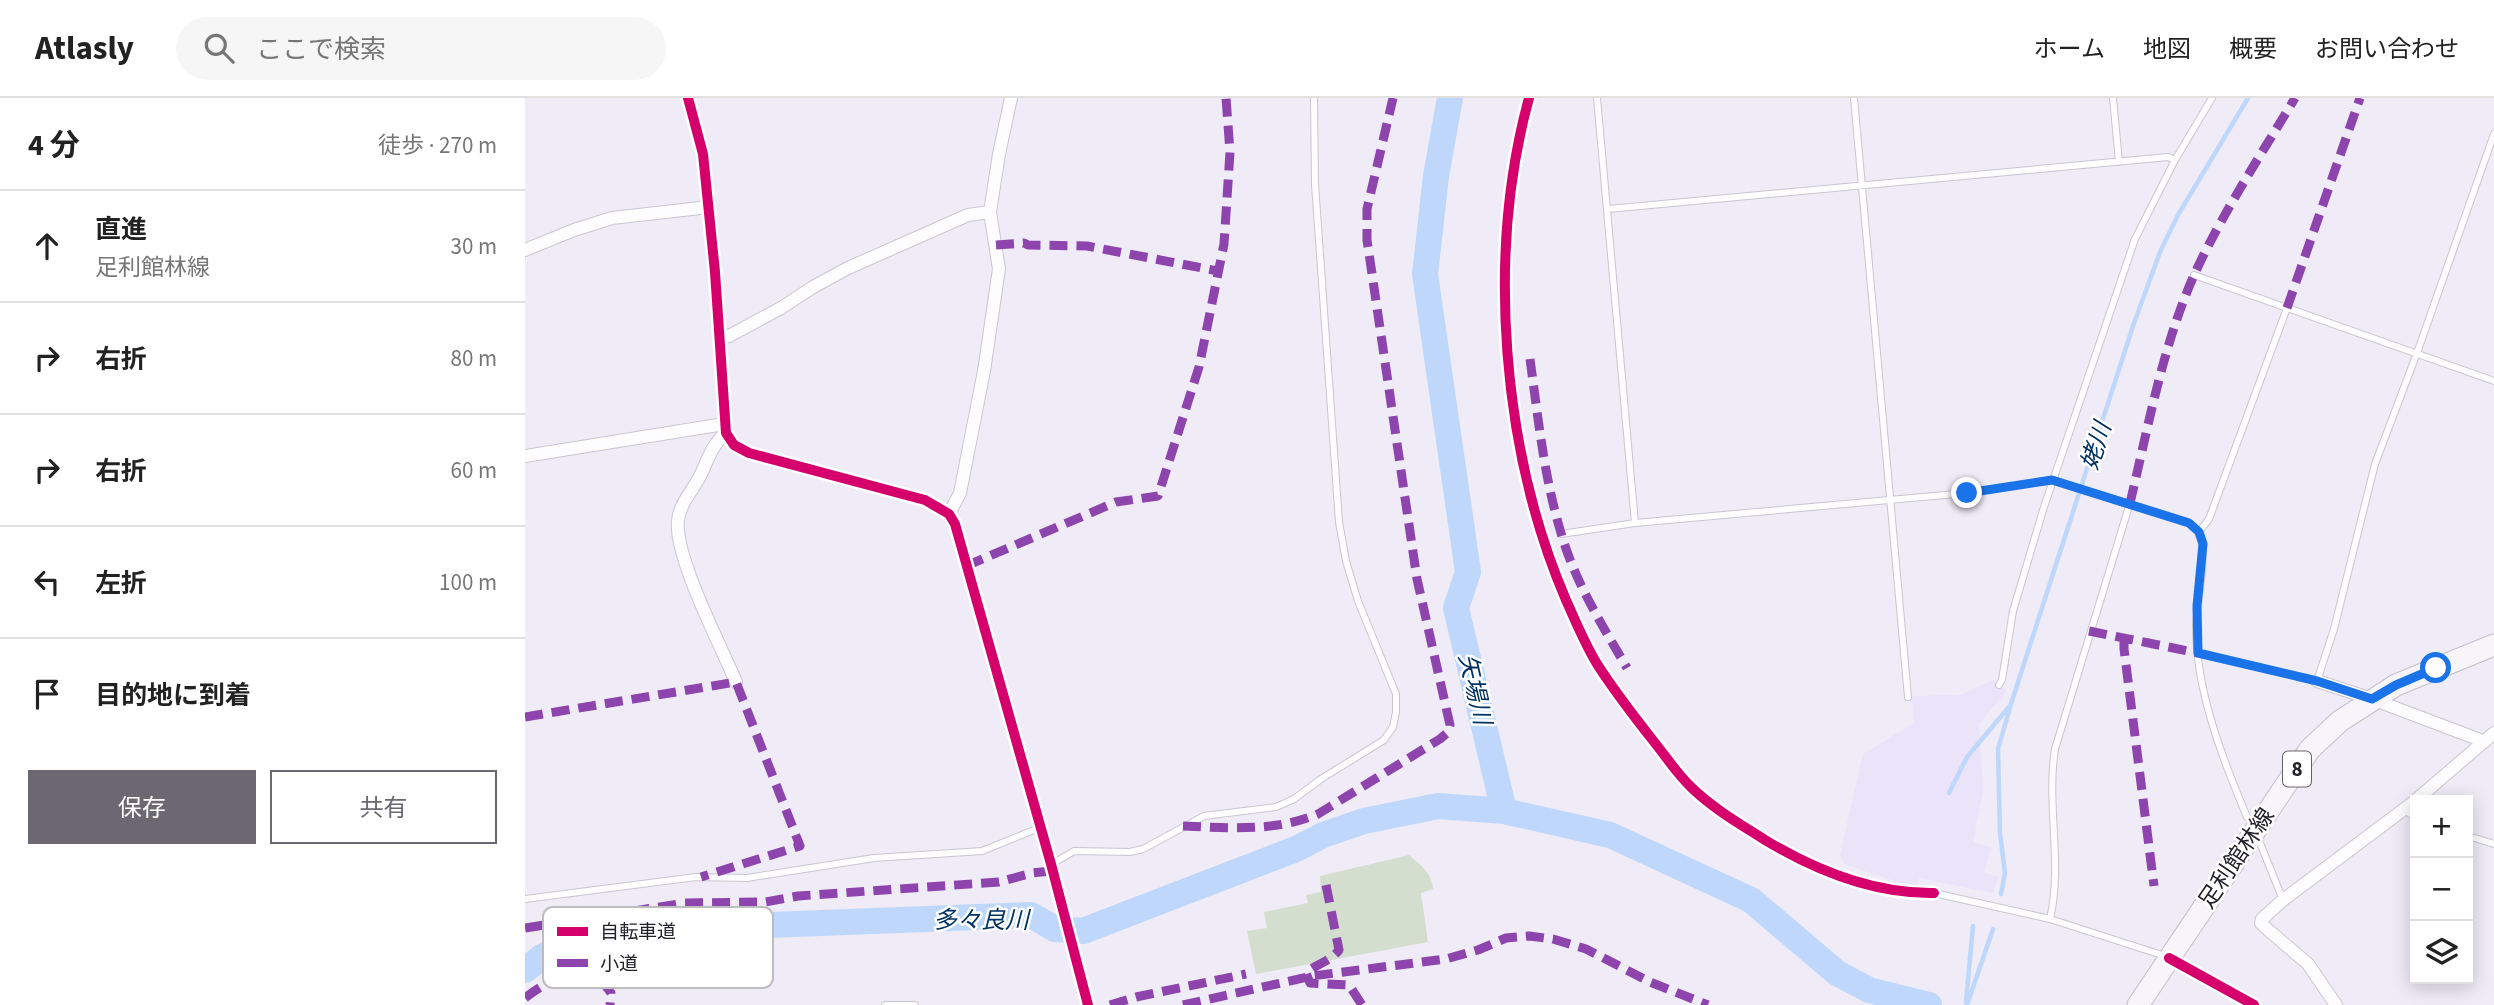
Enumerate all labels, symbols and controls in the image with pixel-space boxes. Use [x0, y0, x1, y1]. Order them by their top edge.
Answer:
search box [176, 17, 666, 80]
text: Atlasly [35, 25, 134, 72]
icon: search [200, 29, 238, 67]
text: ここで検索 [256, 31, 386, 68]
text: ホーム [2034, 32, 2105, 67]
text: 地図 [2143, 32, 2191, 67]
text: 概要 [2229, 32, 2277, 67]
text: お問い合わせ [2315, 32, 2459, 67]
text: 4 分 [28, 124, 80, 167]
text: 徒歩 · 270 m [378, 129, 497, 162]
text: 直進 [95, 211, 147, 248]
icon: ahead [28, 227, 66, 265]
text: 30 m [450, 230, 497, 263]
text: 足利館林線 [95, 251, 210, 284]
icon: right [28, 339, 66, 377]
text: 右折 [95, 341, 147, 378]
text: 80 m [450, 342, 497, 375]
water label: 姥川 [2072, 415, 2121, 474]
icon: right [28, 451, 66, 489]
text: 右折 [95, 453, 147, 490]
text: 60 m [450, 454, 497, 487]
route end [1951, 477, 1982, 508]
icon: left [28, 563, 66, 601]
text: 左折 [95, 565, 147, 602]
text: 100 m [439, 566, 497, 599]
water label: 矢場川 [1449, 650, 1500, 731]
route start [2420, 652, 2451, 683]
icon: arrive [28, 675, 66, 713]
text: 目的地に到着 [95, 677, 251, 714]
road number: 8 [2283, 752, 2311, 786]
button: 保存 [28, 770, 256, 844]
button: 共有 [270, 770, 497, 844]
map controls [2410, 795, 2473, 984]
button: + [2410, 795, 2473, 858]
street label: 足利館林線 [2191, 801, 2282, 915]
button: − [2410, 858, 2473, 921]
water label: 多々良川 [933, 903, 1032, 938]
legend [543, 907, 773, 988]
text: 自転車道 [600, 919, 676, 946]
button: layers [2410, 921, 2473, 984]
text: 小道 [600, 951, 638, 978]

